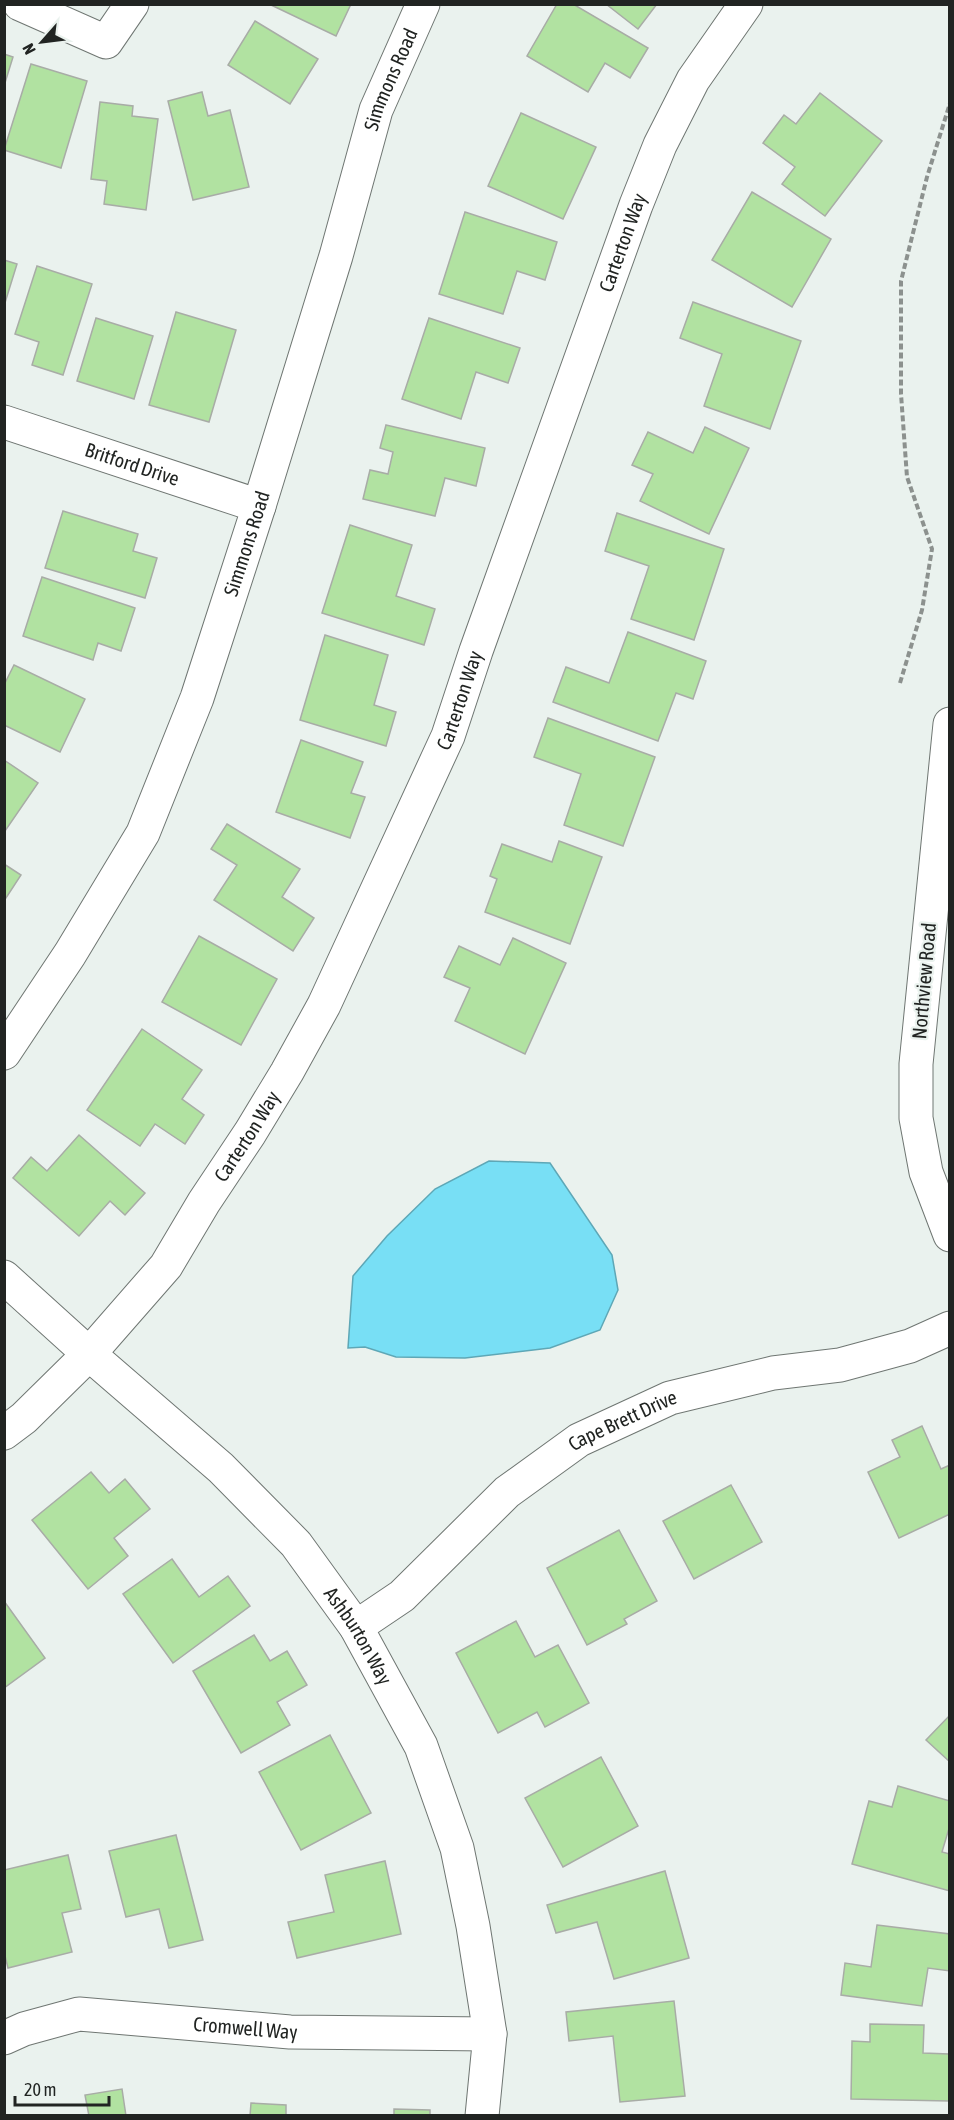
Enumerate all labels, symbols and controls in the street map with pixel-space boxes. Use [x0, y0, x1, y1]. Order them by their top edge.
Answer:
north arrow [12, 12, 72, 72]
street label: Simmons Road [359, 25, 422, 133]
text: N [19, 41, 39, 57]
street label: Carterton Way [594, 190, 651, 295]
street label: Britford Drive [82, 438, 182, 490]
street label: Simmons Road [219, 488, 274, 599]
street label: Carterton Way [431, 648, 486, 754]
street label: Northview Road [907, 922, 940, 1040]
street label: Carterton Way [209, 1086, 284, 1186]
street label: Cape Brett Drive [563, 1385, 679, 1455]
street label: Ashburton Way [320, 1582, 397, 1688]
street label: Cromwell Way [193, 2012, 298, 2043]
scale bar [15, 2069, 110, 2107]
text: 20 m [24, 2079, 56, 2100]

